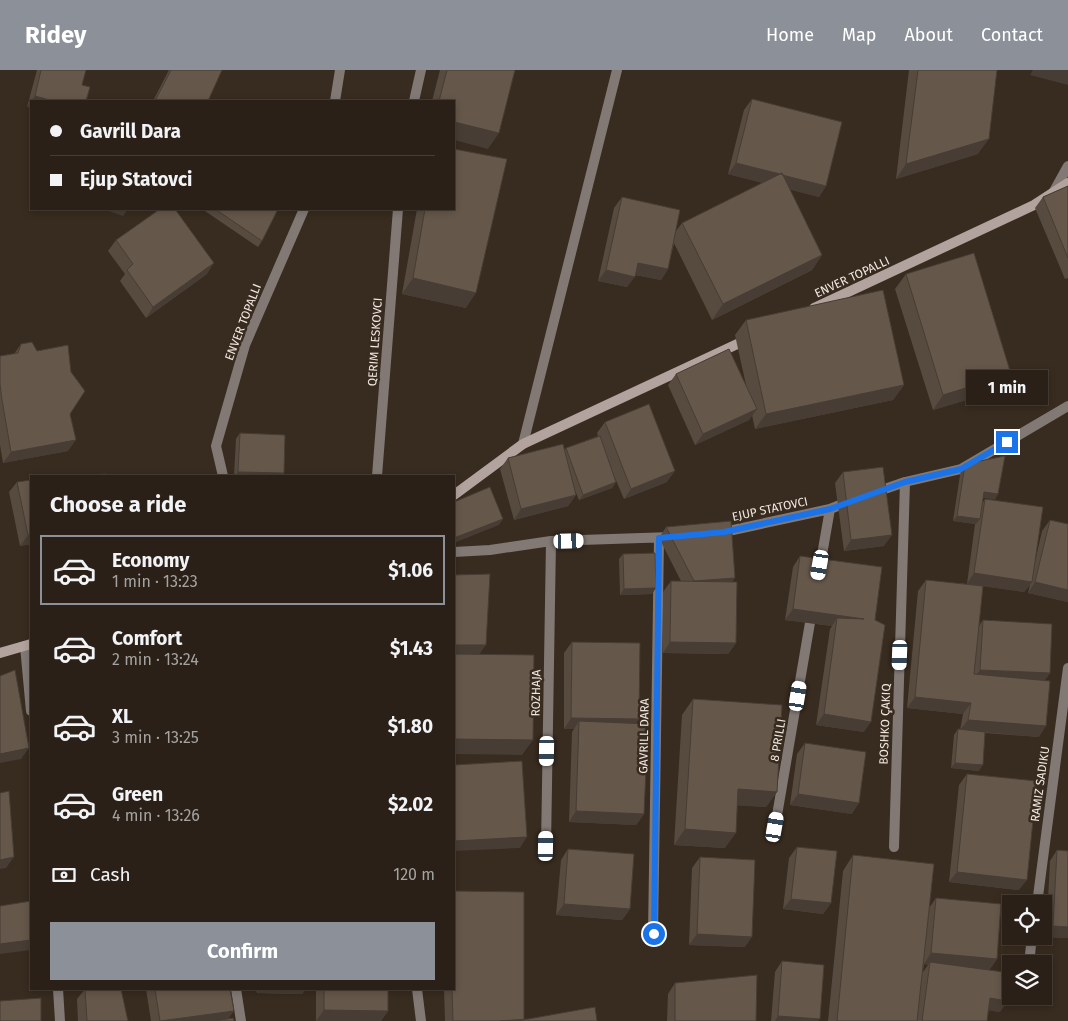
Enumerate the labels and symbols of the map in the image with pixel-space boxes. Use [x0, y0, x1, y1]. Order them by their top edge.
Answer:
street label: ENVER TOPALLI [812, 254, 892, 300]
street label: ENVER TOPALLI [222, 282, 264, 362]
street label: QERIM LESKOVCI [365, 297, 385, 387]
callout: 1 min [966, 370, 1048, 404]
route end [996, 431, 1018, 453]
street label: EJUP STATOVCI [731, 494, 809, 524]
car [553, 533, 584, 549]
car [810, 549, 829, 581]
car [891, 640, 908, 670]
street label: ROZHAJA [529, 669, 543, 717]
car [788, 680, 807, 712]
street label: BOSHKO ÇAKIQ [877, 683, 893, 765]
street label: GAVRILL DARA [636, 698, 652, 774]
street label: 8 PRILLI [767, 718, 789, 762]
car [539, 736, 554, 766]
street label: RAMIZ SADIKU [1028, 745, 1052, 823]
car [765, 811, 784, 843]
car [538, 831, 553, 861]
route start [643, 923, 665, 945]

